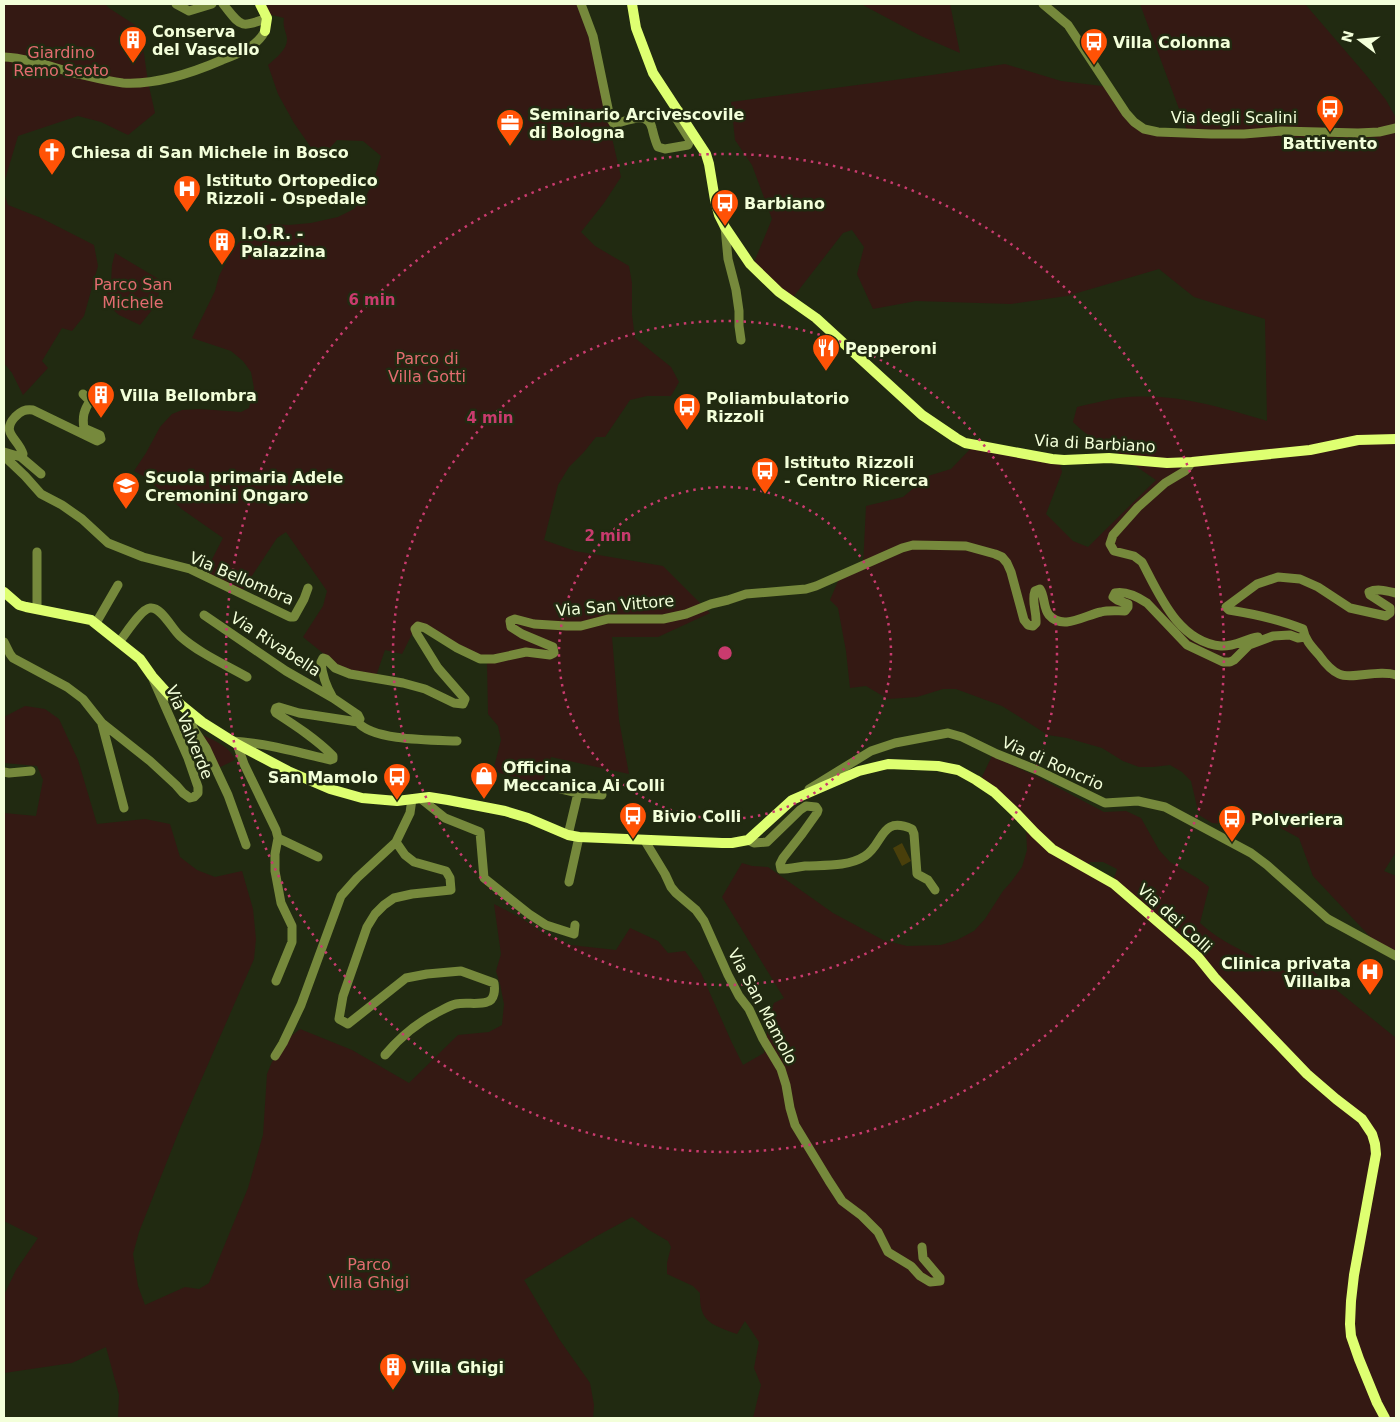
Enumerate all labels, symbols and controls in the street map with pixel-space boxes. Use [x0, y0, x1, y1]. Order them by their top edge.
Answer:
north arrow [1335, 15, 1385, 65]
place label: Conserva del Vascello [152, 22, 259, 59]
building icon: Conserva del Vascello [118, 25, 148, 64]
bus stop icon: Villa Colonna [1079, 27, 1109, 66]
text: N [1338, 29, 1357, 44]
place label: Villa Colonna [1113, 33, 1231, 52]
park label: Giardino Remo Scoto [13, 43, 109, 80]
bus stop icon: Battivento [1315, 94, 1345, 133]
place label: Seminario Arcivescovile di Bologna [529, 105, 745, 142]
office icon: Seminario Arcivescovile di Bologna [495, 108, 525, 147]
street label: Via degli Scalini [1171, 108, 1297, 127]
place label: Battivento [1282, 134, 1378, 153]
church icon: Chiesa di San Michele in Bosco [37, 137, 67, 176]
place label: Chiesa di San Michele in Bosco [71, 143, 349, 162]
place label: Istituto Ortopedico Rizzoli - Ospedale [206, 171, 378, 208]
hospital icon: Istituto Ortopedico Rizzoli - Ospedale [172, 174, 202, 213]
bus stop icon: Barbiano [710, 188, 740, 227]
place label: Barbiano [744, 194, 825, 213]
place label: I.O.R. - Palazzina [241, 224, 326, 261]
building icon: I.O.R. - Palazzina [207, 227, 237, 266]
park label: Parco San Michele [94, 275, 172, 312]
text: 6 min [348, 291, 396, 309]
restaurant icon: Pepperoni [811, 333, 841, 372]
place label: Pepperoni [845, 339, 937, 358]
park label: Parco di Villa Gotti [388, 349, 466, 386]
building icon: Villa Bellombra [86, 380, 116, 419]
place label: Villa Bellombra [120, 386, 257, 405]
place label: Poliambulatorio Rizzoli [706, 389, 849, 426]
bus stop icon: Poliambulatorio Rizzoli [672, 392, 702, 431]
text: 4 min [466, 409, 514, 427]
street label: Via di Barbiano [1034, 431, 1156, 456]
place label: Istituto Rizzoli - Centro Ricerca [784, 453, 929, 490]
bus stop icon: Istituto Rizzoli - Centro Ricerca [750, 456, 780, 495]
place label: Scuola primaria Adele Cremonini Ongaro [145, 468, 343, 505]
school or university icon: Scuola primaria Adele Cremonini Ongaro [111, 471, 141, 510]
text: 2 min [584, 527, 632, 545]
street label: Via Bellombra [187, 548, 297, 609]
street label: Via San Vittore [555, 591, 675, 620]
street label: Via Rivabella [227, 608, 324, 681]
centre of rings [716, 644, 734, 662]
street label: Via Valverde [162, 683, 217, 782]
street label: Via di Roncrio [999, 732, 1107, 794]
place label: Officina Meccanica Ai Colli [503, 758, 665, 795]
shop icon: Officina Meccanica Ai Colli [469, 761, 499, 800]
bus stop icon: San Mamolo [382, 762, 412, 801]
place label: San Mamolo [268, 768, 378, 787]
bus stop icon: Bivio Colli [618, 801, 648, 840]
bus stop icon: Polveriera [1217, 804, 1247, 843]
place label: Bivio Colli [652, 807, 741, 826]
place label: Polveriera [1251, 810, 1343, 829]
street label: Via dei Colli [1133, 880, 1216, 957]
street label: Via San Mamolo [724, 945, 801, 1067]
place label: Clinica privata Villalba [1221, 954, 1351, 991]
hospital icon: Clinica privata Villalba [1355, 957, 1385, 996]
park label: Parco Villa Ghigi [329, 1255, 409, 1292]
building icon: Villa Ghigi [378, 1352, 408, 1391]
place label: Villa Ghigi [412, 1358, 504, 1377]

